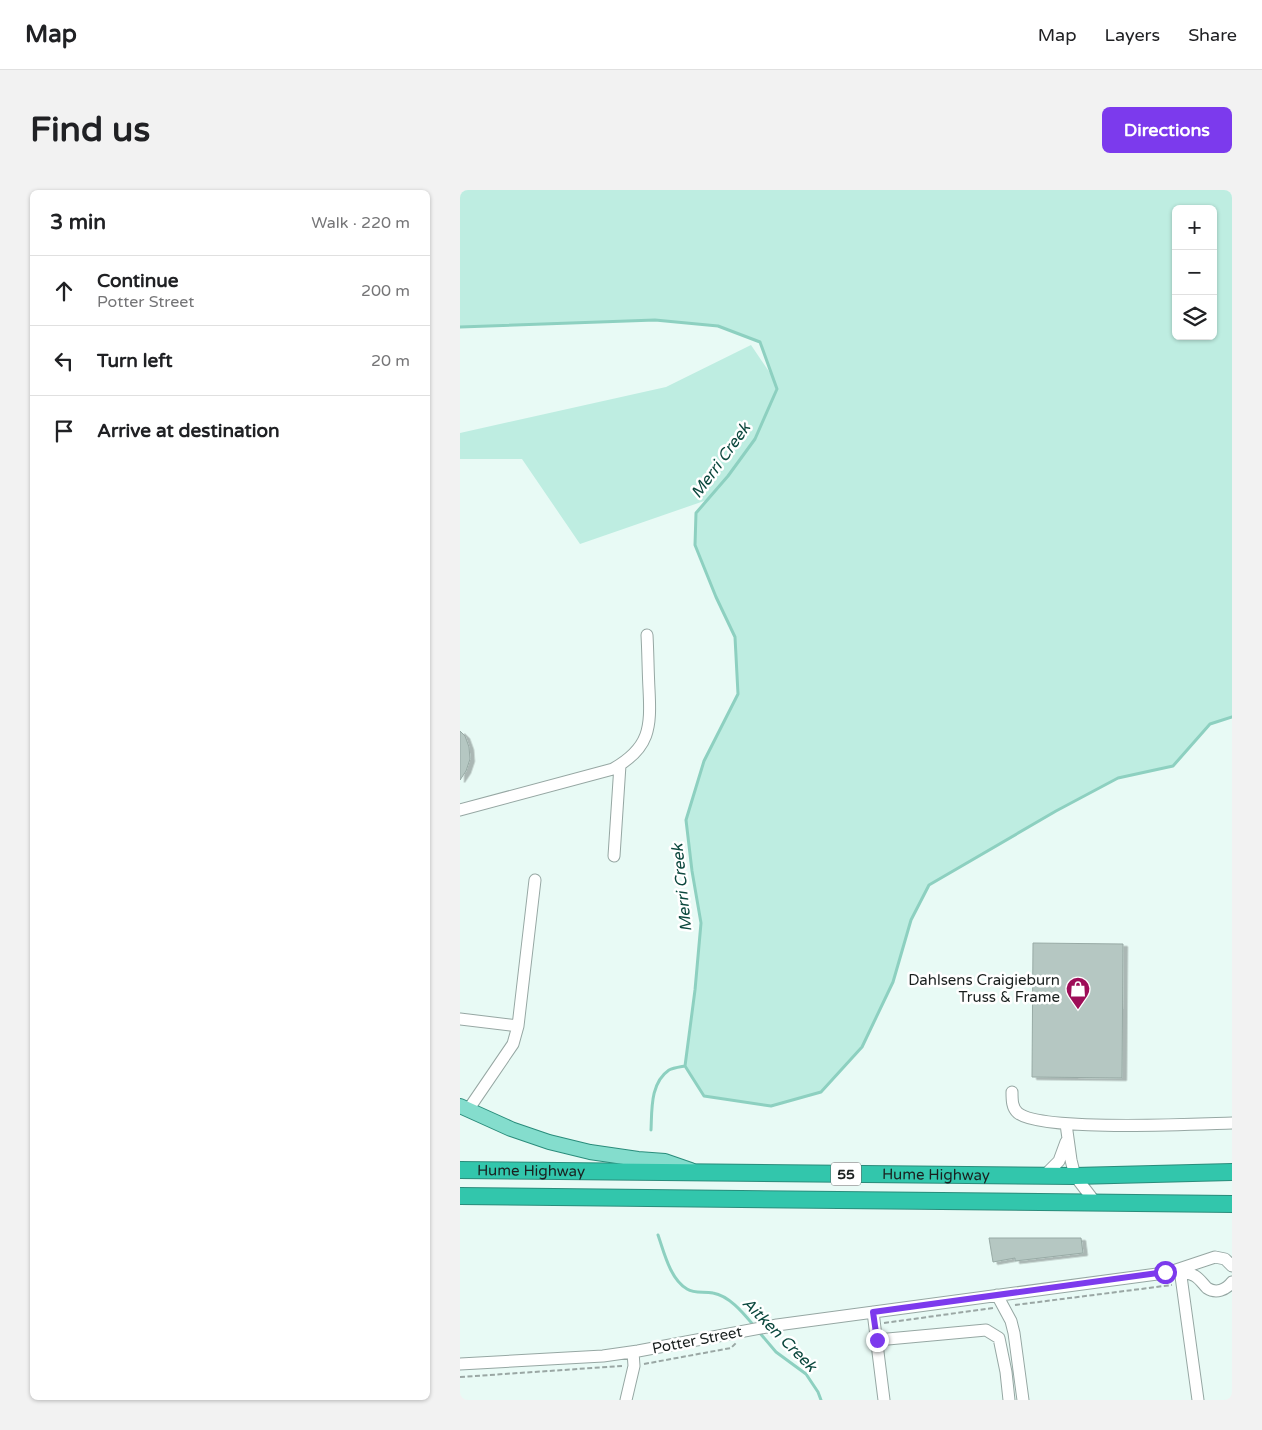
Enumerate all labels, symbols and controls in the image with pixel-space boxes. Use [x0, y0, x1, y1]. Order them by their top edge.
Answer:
text: Map [25, 20, 77, 49]
text: Map [1038, 24, 1077, 46]
text: Layers [1105, 24, 1160, 46]
text: Share [1188, 24, 1237, 46]
button: Directions [1102, 107, 1232, 153]
text: Find us [30, 109, 150, 151]
map controls [1172, 205, 1217, 340]
button: + [1172, 205, 1217, 250]
text: 3 min [50, 210, 106, 235]
text: Walk · 220 m [311, 213, 410, 233]
button: − [1172, 250, 1217, 295]
text: Continue [97, 270, 179, 292]
icon: ahead [50, 277, 78, 305]
text: 200 m [361, 281, 410, 301]
text: Potter Street [97, 292, 194, 312]
button: layers [1172, 295, 1217, 340]
icon: left [50, 347, 78, 375]
text: Turn left [97, 350, 173, 372]
text: 20 m [371, 351, 410, 371]
icon: arrive [50, 417, 78, 445]
water label: Merri Creek [687, 418, 756, 502]
text: Arrive at destination [97, 420, 280, 442]
water label: Merri Creek [667, 842, 697, 933]
place label: Dahlsens Craigieburn Truss & Frame [908, 971, 1060, 1006]
shop icon: Dahlsens Craigieburn Truss & Frame [1065, 976, 1091, 1010]
street label: Hume Highway [477, 1161, 585, 1180]
road number: 55 [831, 1162, 861, 1186]
street label: Hume Highway [882, 1165, 990, 1184]
route start [1154, 1261, 1177, 1284]
water label: Aitken Creek [738, 1293, 822, 1377]
street label: Potter Street [650, 1322, 744, 1358]
route end [866, 1329, 889, 1352]

